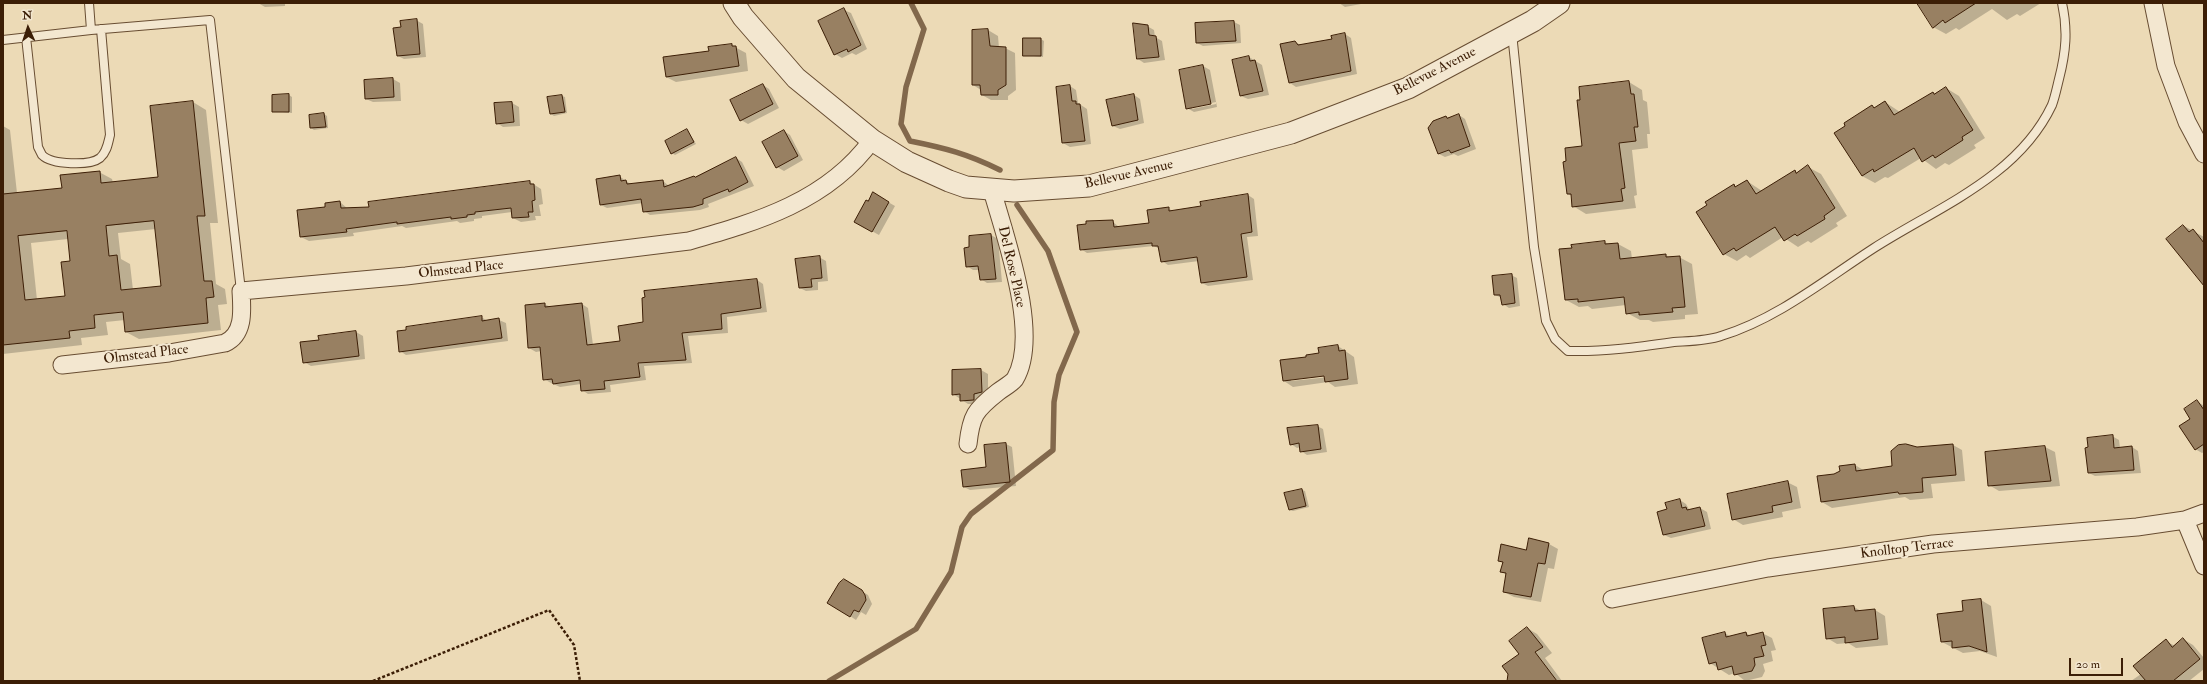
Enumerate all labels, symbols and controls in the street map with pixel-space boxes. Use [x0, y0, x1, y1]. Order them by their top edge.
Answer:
north arrow [8, 8, 48, 48]
text: N [22, 9, 33, 22]
street label: Bellevue Avenue [1391, 44, 1479, 100]
street label: Bellevue Avenue [1083, 157, 1175, 193]
street label: Del Rose Place [993, 225, 1029, 309]
street label: Olmstead Place [418, 257, 504, 283]
street label: Olmstead Place [103, 341, 189, 369]
street label: Knolltop Terrace [1859, 535, 1955, 563]
scale bar [2071, 650, 2125, 676]
text: 20 m [2076, 657, 2100, 672]

